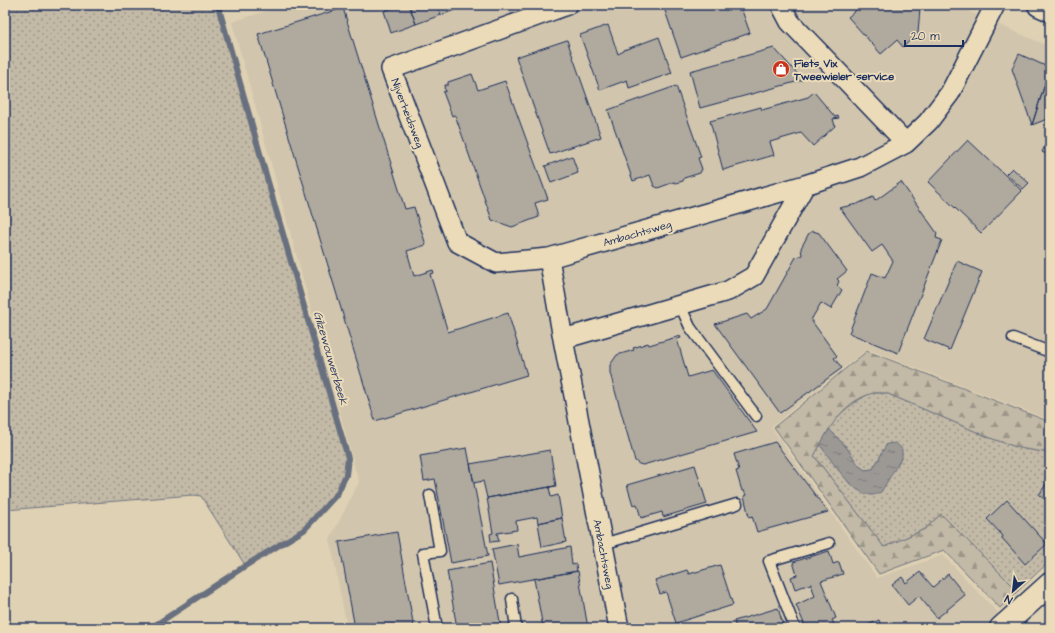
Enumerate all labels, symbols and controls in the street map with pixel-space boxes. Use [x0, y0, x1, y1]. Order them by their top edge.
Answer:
scale bar [905, 22, 963, 48]
text: 20 m [911, 28, 940, 45]
place label: Fiets Vix Tweewieler service [793, 56, 894, 84]
shop icon: Fiets Vix Tweewieler service [771, 59, 791, 79]
street label: Nijverheidsweg [387, 76, 428, 151]
street label: Ambachtsweg [601, 216, 674, 251]
water label: Gilzewouwerbeek [309, 309, 352, 408]
street label: Ambachtsweg [588, 518, 618, 591]
north arrow [993, 571, 1033, 611]
text: N [1002, 591, 1015, 608]

